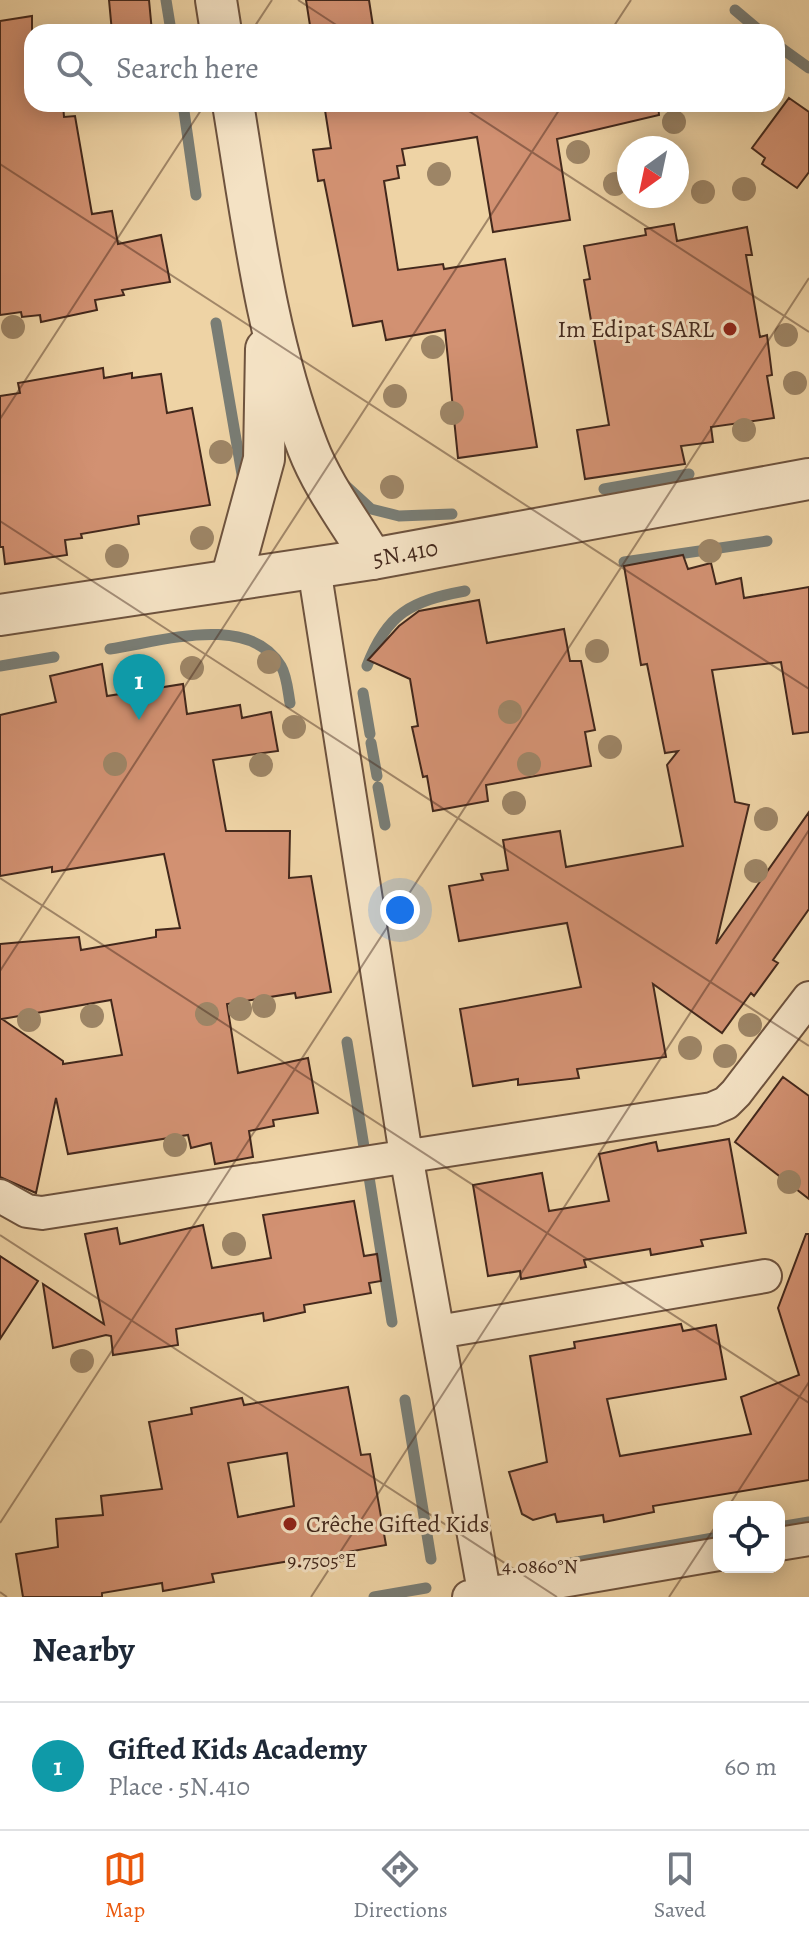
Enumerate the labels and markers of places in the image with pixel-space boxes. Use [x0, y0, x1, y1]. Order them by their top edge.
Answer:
place label: Im Edipat SARL [558, 313, 715, 345]
marker: Im Edipat SARL [721, 320, 739, 338]
pin: 1 [113, 654, 165, 720]
place label: Crêche Gifted Kids [306, 1508, 489, 1540]
marker: Crêche Gifted Kids [281, 1515, 299, 1533]

